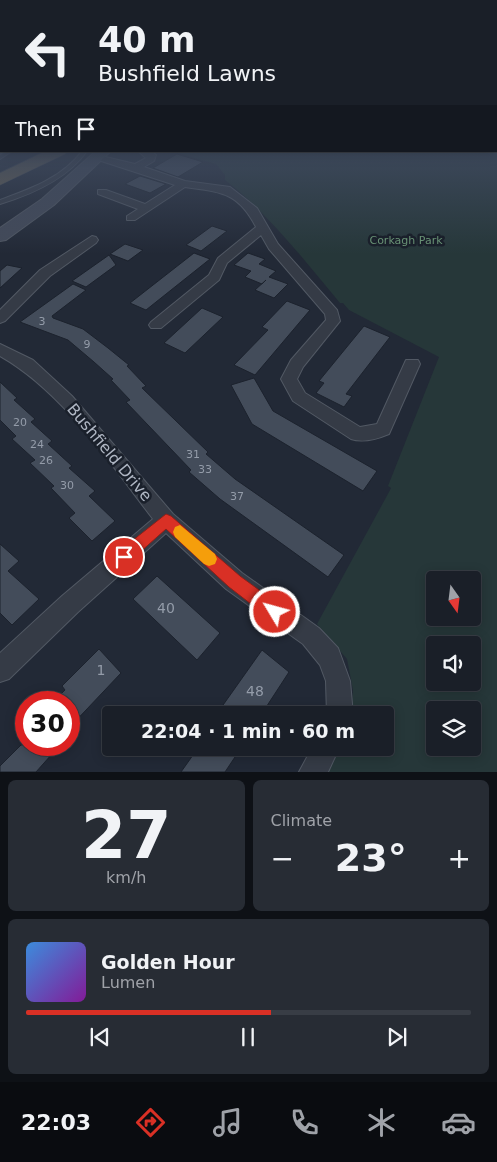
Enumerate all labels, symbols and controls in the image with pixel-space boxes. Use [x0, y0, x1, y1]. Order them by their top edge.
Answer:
icon: left [15, 20, 80, 85]
text: 40 m [98, 20, 195, 60]
text: Bushfield Lawns [98, 61, 276, 86]
icon: arrive [72, 115, 100, 143]
text: Then [15, 118, 62, 140]
park label: Corkagh Park [369, 234, 443, 247]
house number: 3 [39, 315, 46, 328]
house number: 9 [84, 338, 91, 351]
street label: Bushfield Drive [63, 400, 156, 505]
house number: 20 [13, 416, 27, 429]
house number: 24 [30, 438, 44, 451]
house number: 31 [186, 448, 200, 461]
house number: 26 [39, 454, 53, 467]
house number: 33 [198, 463, 212, 476]
house number: 30 [60, 479, 74, 492]
house number: 37 [230, 490, 244, 503]
pin [103, 536, 145, 578]
icon: arrive [110, 543, 138, 571]
north arrow [426, 571, 481, 626]
map controls [426, 571, 481, 756]
position arrow [248, 585, 300, 637]
house number: 40 [157, 600, 175, 616]
button: sound [426, 636, 481, 691]
house number: 1 [97, 662, 105, 678]
house number: 48 [246, 683, 264, 699]
speed limit sign: 30 [15, 691, 80, 756]
button: layers [426, 701, 481, 756]
text: 22:04 · 1 min · 60 m [141, 720, 355, 742]
text: 27 [81, 798, 171, 873]
text: Climate [271, 811, 332, 830]
text: 23° [335, 836, 407, 880]
text: − [271, 842, 294, 875]
text: + [448, 842, 471, 875]
text: km/h [106, 868, 146, 887]
text: Golden Hour [101, 951, 235, 973]
text: Lumen [101, 973, 155, 992]
icon: previous [86, 1023, 114, 1051]
icon: pause [234, 1023, 262, 1051]
icon: next [383, 1023, 411, 1051]
icon: directions [133, 1105, 168, 1140]
icon: music [210, 1105, 245, 1140]
icon: phone [287, 1105, 322, 1140]
icon: climate [364, 1105, 399, 1140]
icon: car [441, 1105, 476, 1140]
text: 22:03 [21, 1110, 91, 1135]

